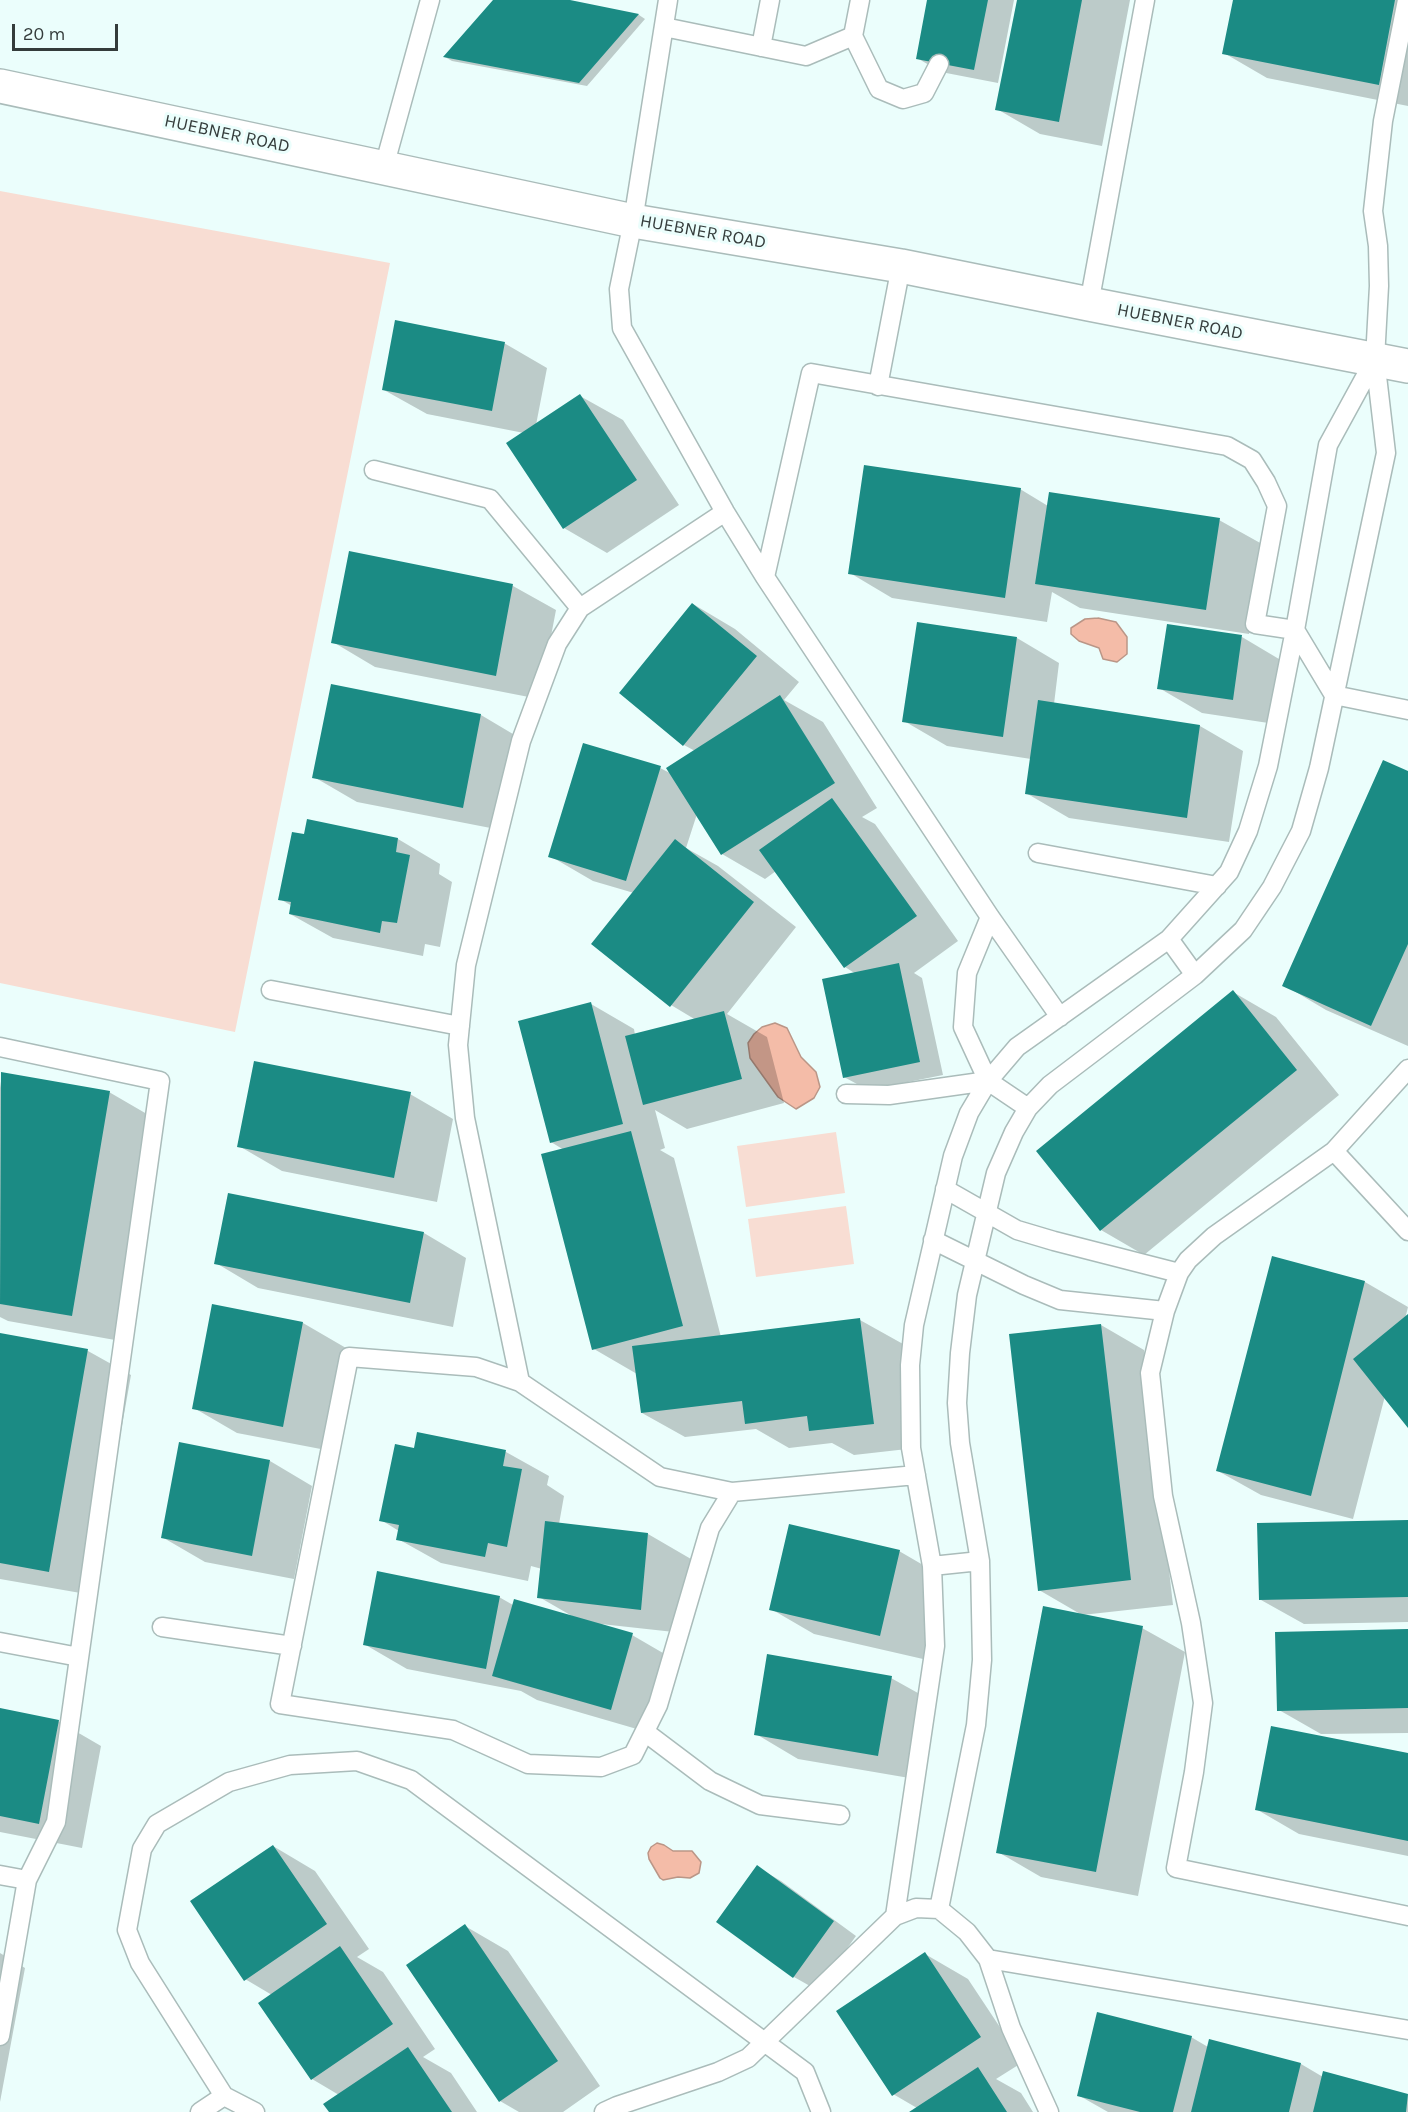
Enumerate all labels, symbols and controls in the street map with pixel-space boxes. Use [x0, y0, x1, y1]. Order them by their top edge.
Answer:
scale bar [15, 12, 122, 50]
text: 20 m [23, 23, 65, 45]
street label: HUEBNER ROAD [162, 110, 292, 158]
street label: HUEBNER ROAD [638, 210, 768, 254]
street label: HUEBNER ROAD [1115, 299, 1245, 345]

